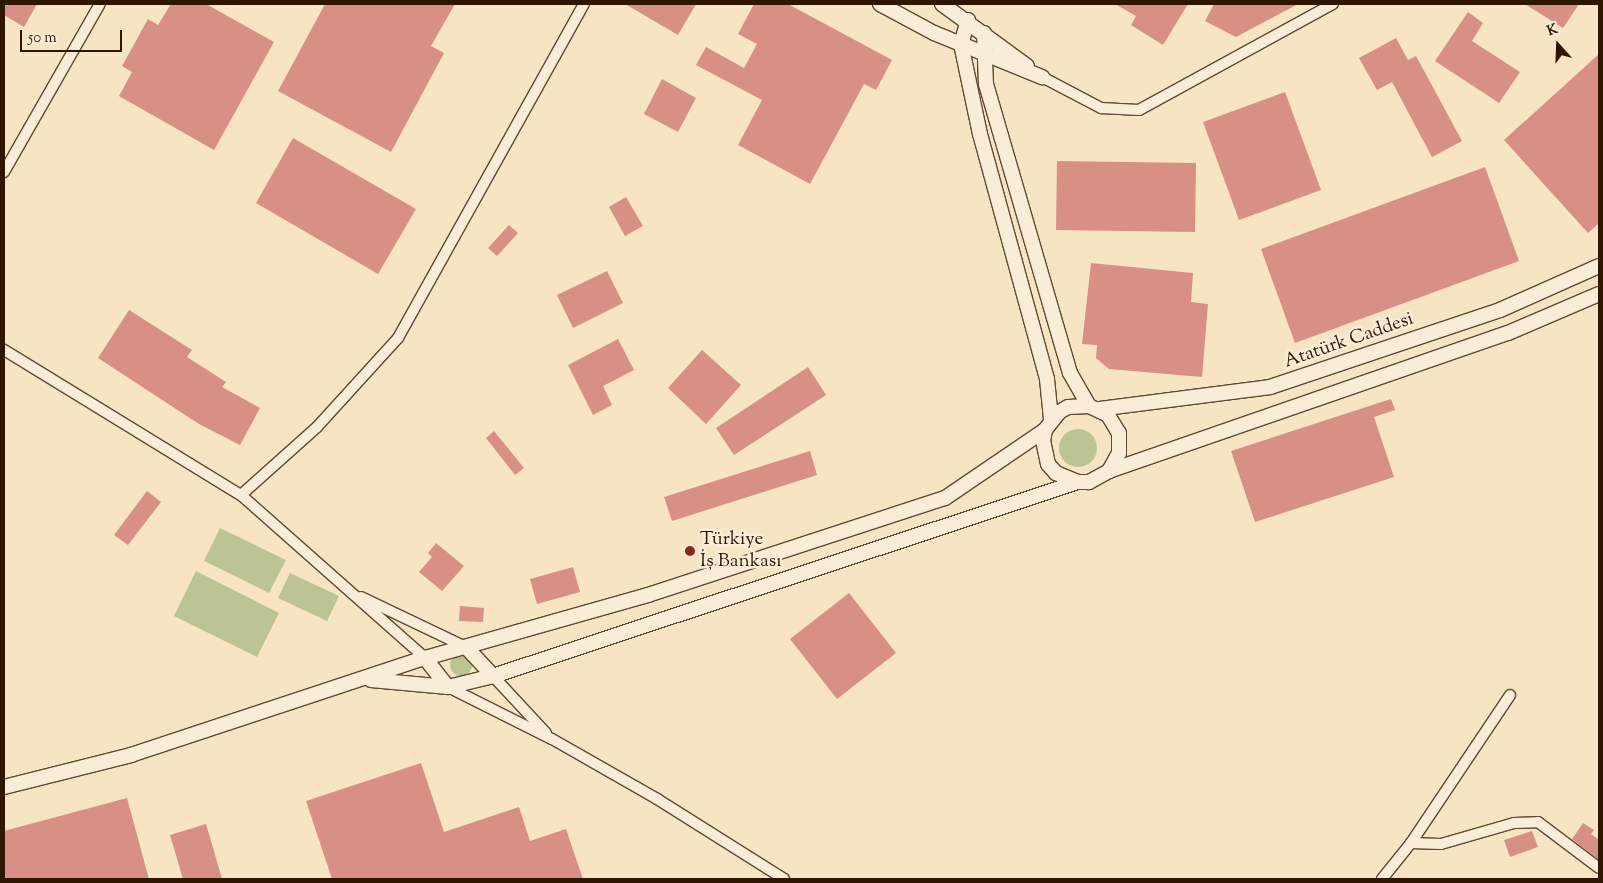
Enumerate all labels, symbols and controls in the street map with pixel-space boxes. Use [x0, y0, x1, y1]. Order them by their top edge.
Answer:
scale bar [22, 20, 125, 52]
north arrow [1533, 20, 1583, 70]
text: K [1545, 20, 1561, 42]
text: 50 m [28, 28, 57, 49]
street label: Atatürk Caddesi [1281, 308, 1417, 374]
place label: Türkiye İş Bankası [700, 529, 782, 573]
marker: Türkiye İş Bankası [684, 545, 696, 557]

